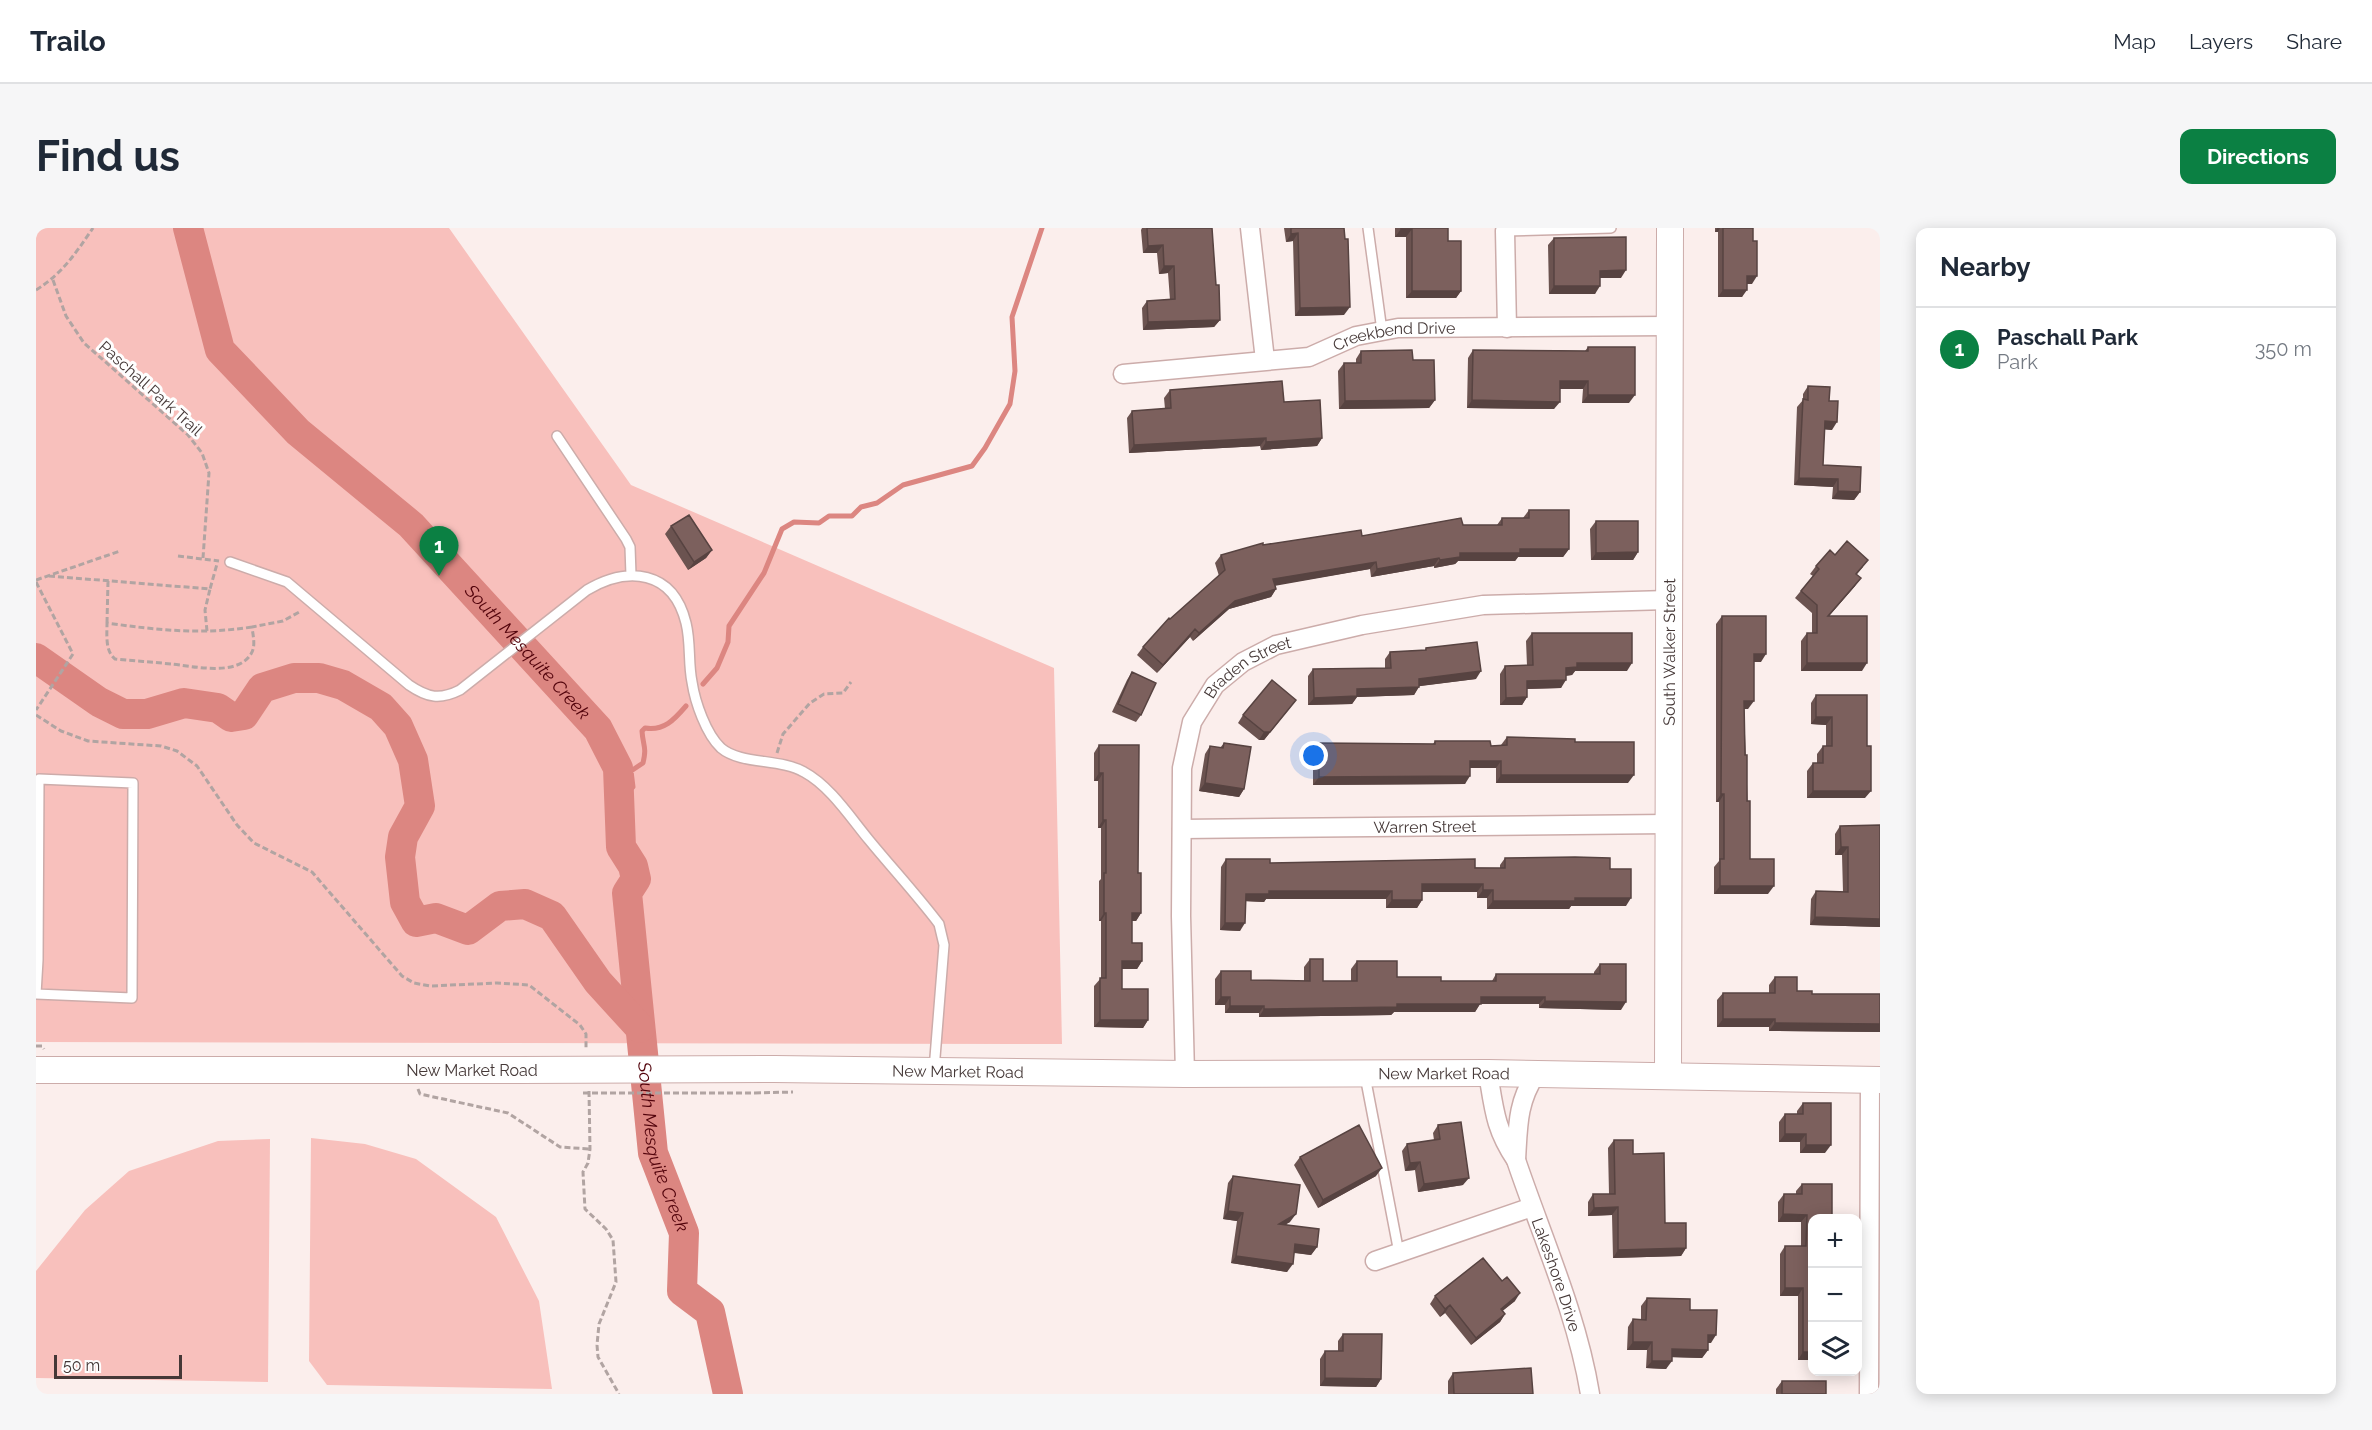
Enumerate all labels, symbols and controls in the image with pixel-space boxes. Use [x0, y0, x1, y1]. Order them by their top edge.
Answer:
text: Trailo [30, 25, 106, 58]
text: Map [2113, 29, 2156, 54]
text: Layers [2189, 29, 2253, 54]
text: Share [2286, 29, 2342, 54]
button: Directions [2180, 129, 2336, 184]
text: Find us [36, 132, 180, 181]
text: Nearby [1940, 252, 2030, 282]
street label: Creekbend Drive [1330, 319, 1455, 355]
text: Paschall Park [1997, 324, 2138, 350]
street label: Paschall Park Trail [95, 337, 207, 440]
text: 1 [1955, 337, 1964, 361]
text: 350 m [2255, 337, 2312, 361]
text: Park [1997, 350, 2038, 374]
pin: 1 [420, 526, 458, 576]
street label: South Walker Street [1660, 578, 1679, 726]
water label: South Mesquite Creek [460, 579, 595, 724]
street label: Braden Street [1200, 633, 1294, 702]
your location [1299, 741, 1328, 770]
street label: Warren Street [1373, 817, 1477, 837]
water label: South Mesquite Creek [634, 1060, 694, 1235]
street label: New Market Road [406, 1061, 538, 1080]
street label: New Market Road [892, 1061, 1024, 1082]
street label: New Market Road [1378, 1064, 1510, 1083]
map controls [1808, 1214, 1862, 1376]
button: + [1808, 1214, 1862, 1268]
street label: Lakeshore Drive [1528, 1215, 1584, 1334]
button: − [1808, 1268, 1862, 1322]
button: layers [1808, 1322, 1862, 1376]
scale bar [54, 1352, 182, 1380]
text: 50 m [63, 1356, 100, 1375]

